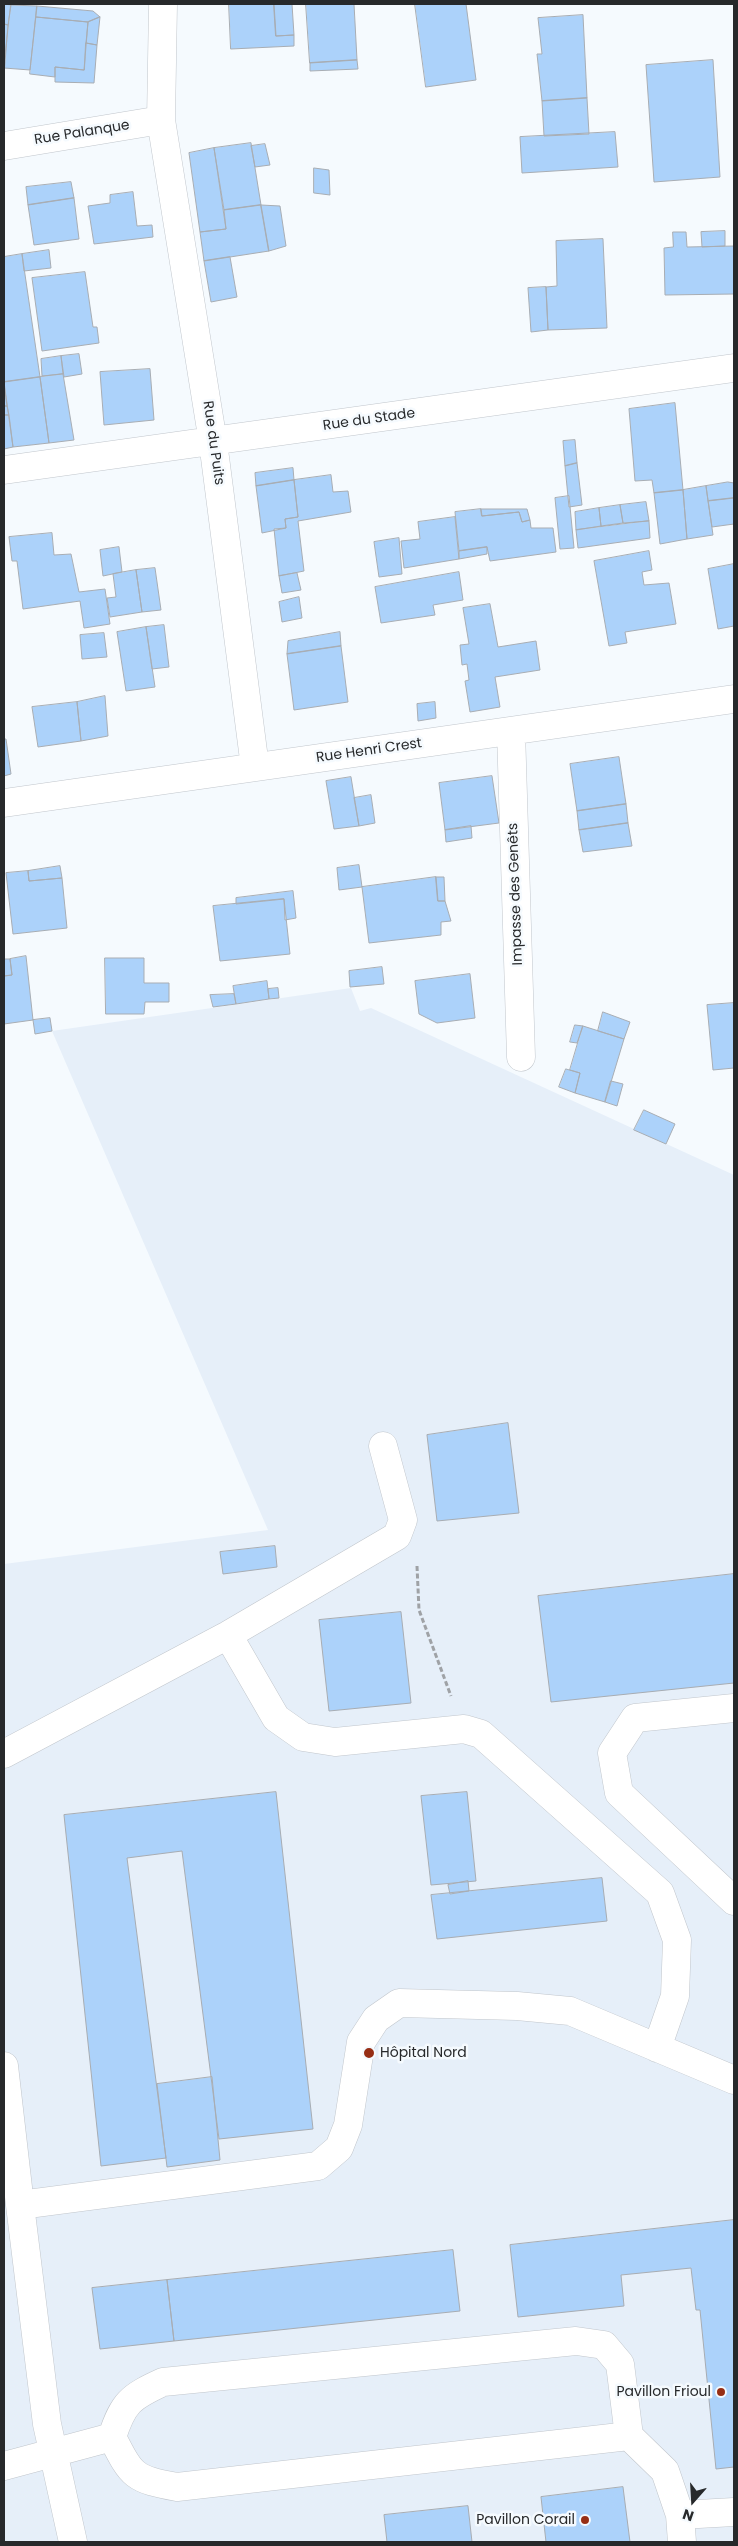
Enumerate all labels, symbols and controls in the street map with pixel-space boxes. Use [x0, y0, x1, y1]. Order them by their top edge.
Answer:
street label: Rue Palanque [33, 117, 131, 149]
street label: Rue du Puits [199, 400, 227, 486]
street label: Rue du Stade [322, 405, 416, 435]
street label: Rue Henri Crest [315, 735, 423, 767]
street label: Impasse des Genêts [505, 822, 527, 966]
place label: Hôpital Nord [380, 2045, 467, 2061]
marker: Hôpital Nord [362, 2046, 376, 2060]
place label: Pavillon Frioul [617, 2384, 711, 2400]
marker: Pavillon Frioul [715, 2386, 727, 2398]
north arrow [668, 2476, 718, 2526]
text: N [680, 2504, 696, 2526]
place label: Pavillon Corail [476, 2512, 575, 2528]
marker: Pavillon Corail [579, 2514, 591, 2526]

